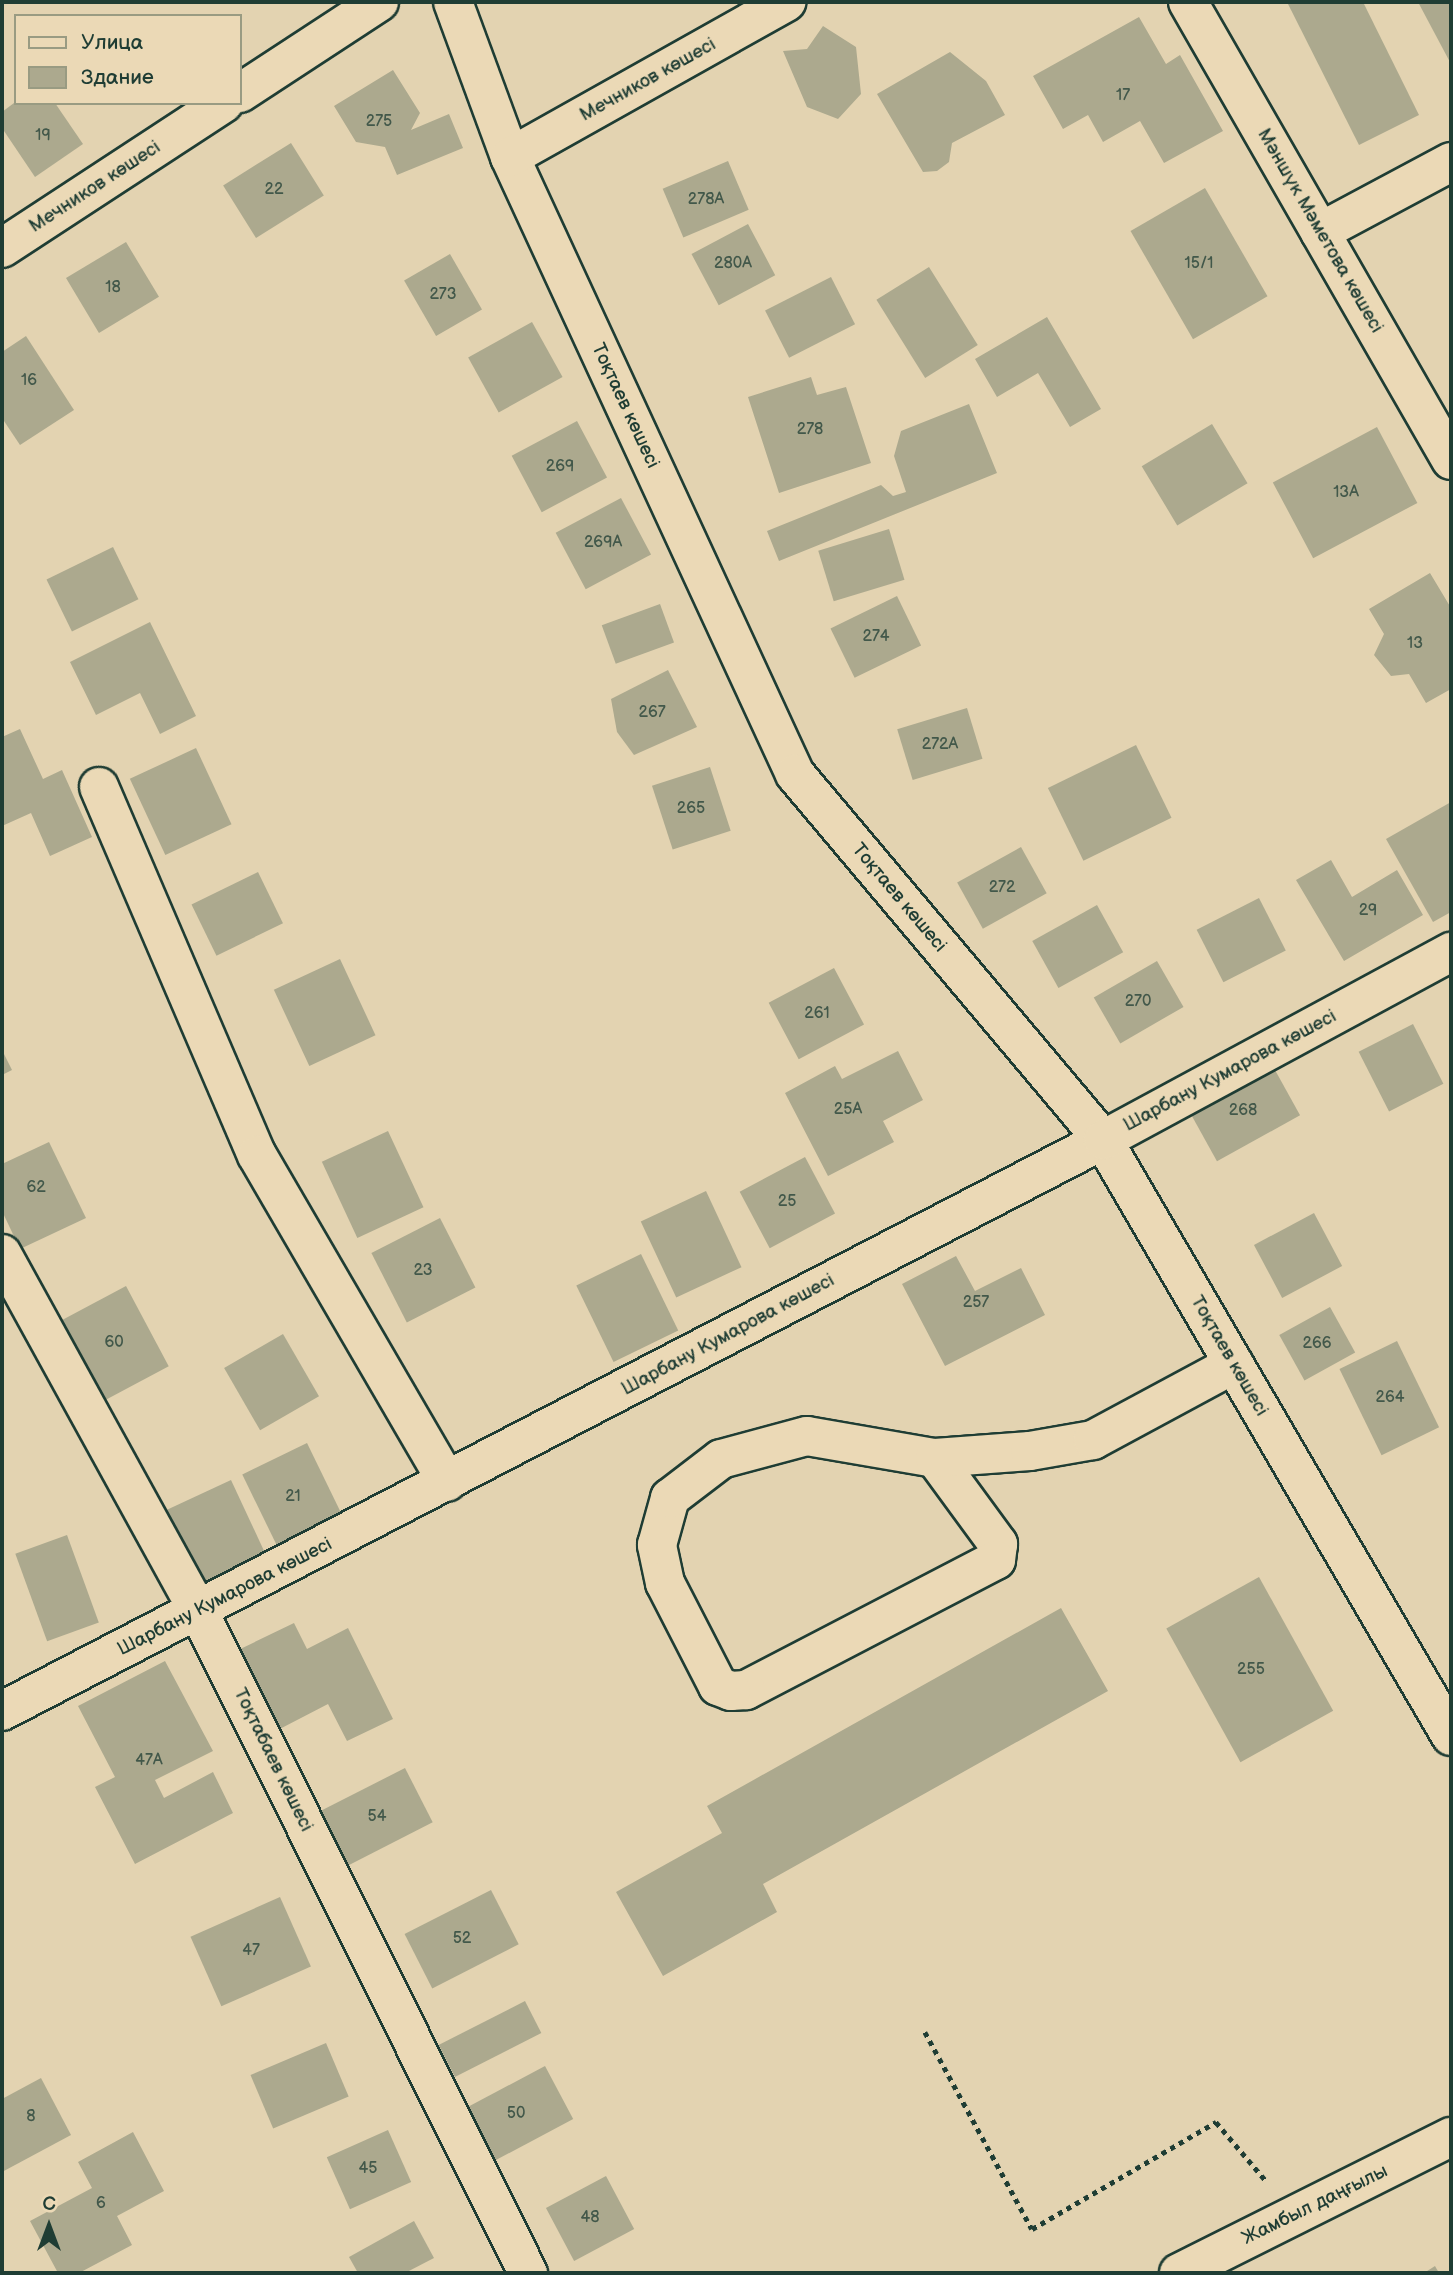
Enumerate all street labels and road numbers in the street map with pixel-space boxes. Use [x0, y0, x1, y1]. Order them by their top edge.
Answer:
street label: Мечников көшесі [576, 33, 720, 127]
street label: Мәншүк Мәметова көшесі [1252, 125, 1388, 337]
street label: Мечников көшесі [25, 136, 165, 238]
street label: Тоқтаев көшесі [586, 340, 664, 472]
street label: Тоқтаев көшесі [847, 839, 951, 957]
street label: Шарбану Кумарова көшесі [1120, 1005, 1340, 1137]
street label: Шарбану Кумарова көшесі [618, 1269, 838, 1401]
street label: Тоқтаев көшесі [1185, 1292, 1273, 1420]
street label: Шарбану Кумарова көшесі [114, 1533, 336, 1661]
street label: Тоқтабаев көшесі [228, 1684, 318, 1836]
street label: Жамбыл даңғылы [1238, 2160, 1392, 2250]

